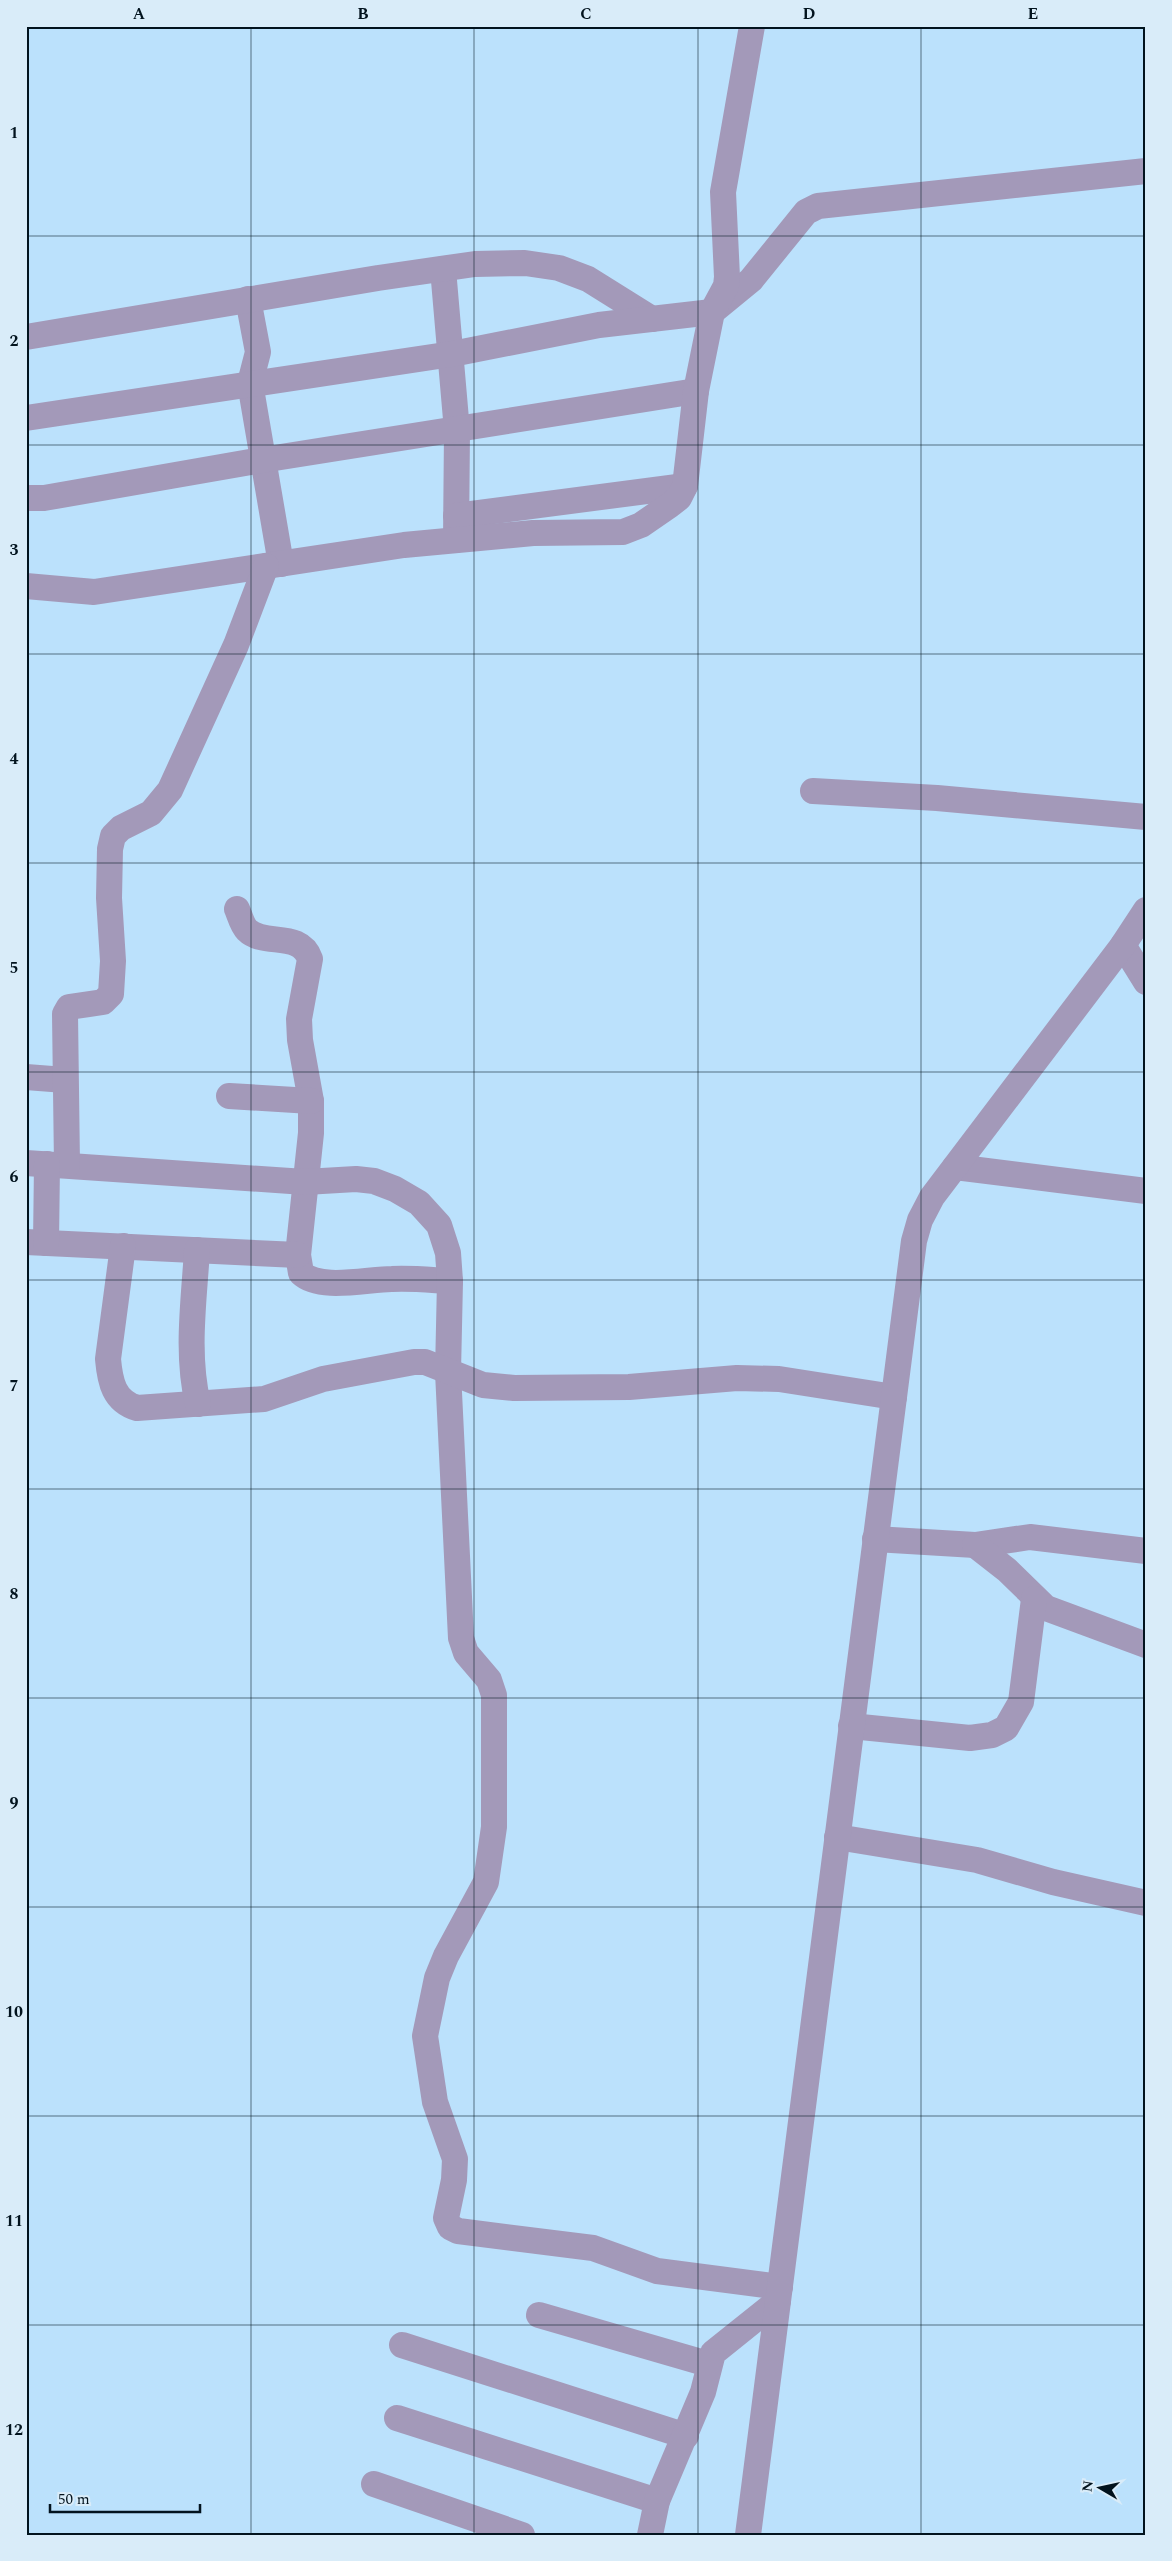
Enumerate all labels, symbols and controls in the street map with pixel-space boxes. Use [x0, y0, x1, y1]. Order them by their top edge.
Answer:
text: A [133, 2, 146, 26]
text: B [357, 2, 369, 26]
text: C [580, 2, 592, 26]
text: D [803, 2, 816, 26]
text: E [1028, 2, 1038, 26]
text: 1 [10, 121, 18, 145]
text: 2 [10, 329, 19, 353]
text: 3 [10, 538, 19, 562]
text: 4 [10, 747, 19, 771]
text: 5 [10, 956, 18, 980]
text: 6 [10, 1165, 19, 1189]
text: 7 [10, 1374, 19, 1398]
text: 8 [10, 1582, 19, 1606]
text: 9 [10, 1791, 19, 1815]
text: 10 [5, 2000, 23, 2024]
text: 11 [5, 2209, 23, 2233]
text: 12 [5, 2418, 23, 2442]
north arrow [1074, 2464, 1124, 2514]
text: N [1076, 2479, 1099, 2493]
scale bar [50, 2481, 200, 2513]
text: 50 m [58, 2488, 90, 2511]

